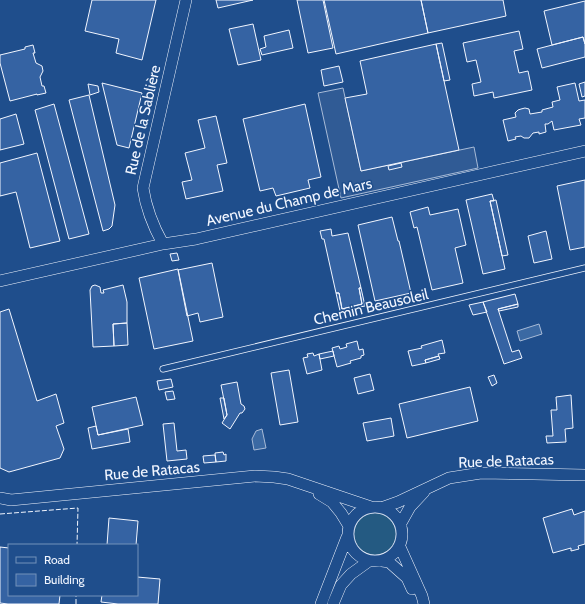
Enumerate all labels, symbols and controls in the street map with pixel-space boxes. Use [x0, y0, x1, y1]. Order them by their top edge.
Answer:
street label: Rue de la Sablière [122, 63, 164, 177]
street label: Avenue du Champ de Mars [204, 174, 374, 230]
street label: Chemin Beausoleil [312, 285, 431, 329]
street label: Rue de Ratacas [458, 450, 554, 472]
street label: Rue de Ratacas [104, 458, 200, 484]
legend [8, 544, 138, 596]
text: Road [44, 552, 70, 567]
text: Building [44, 572, 86, 587]

